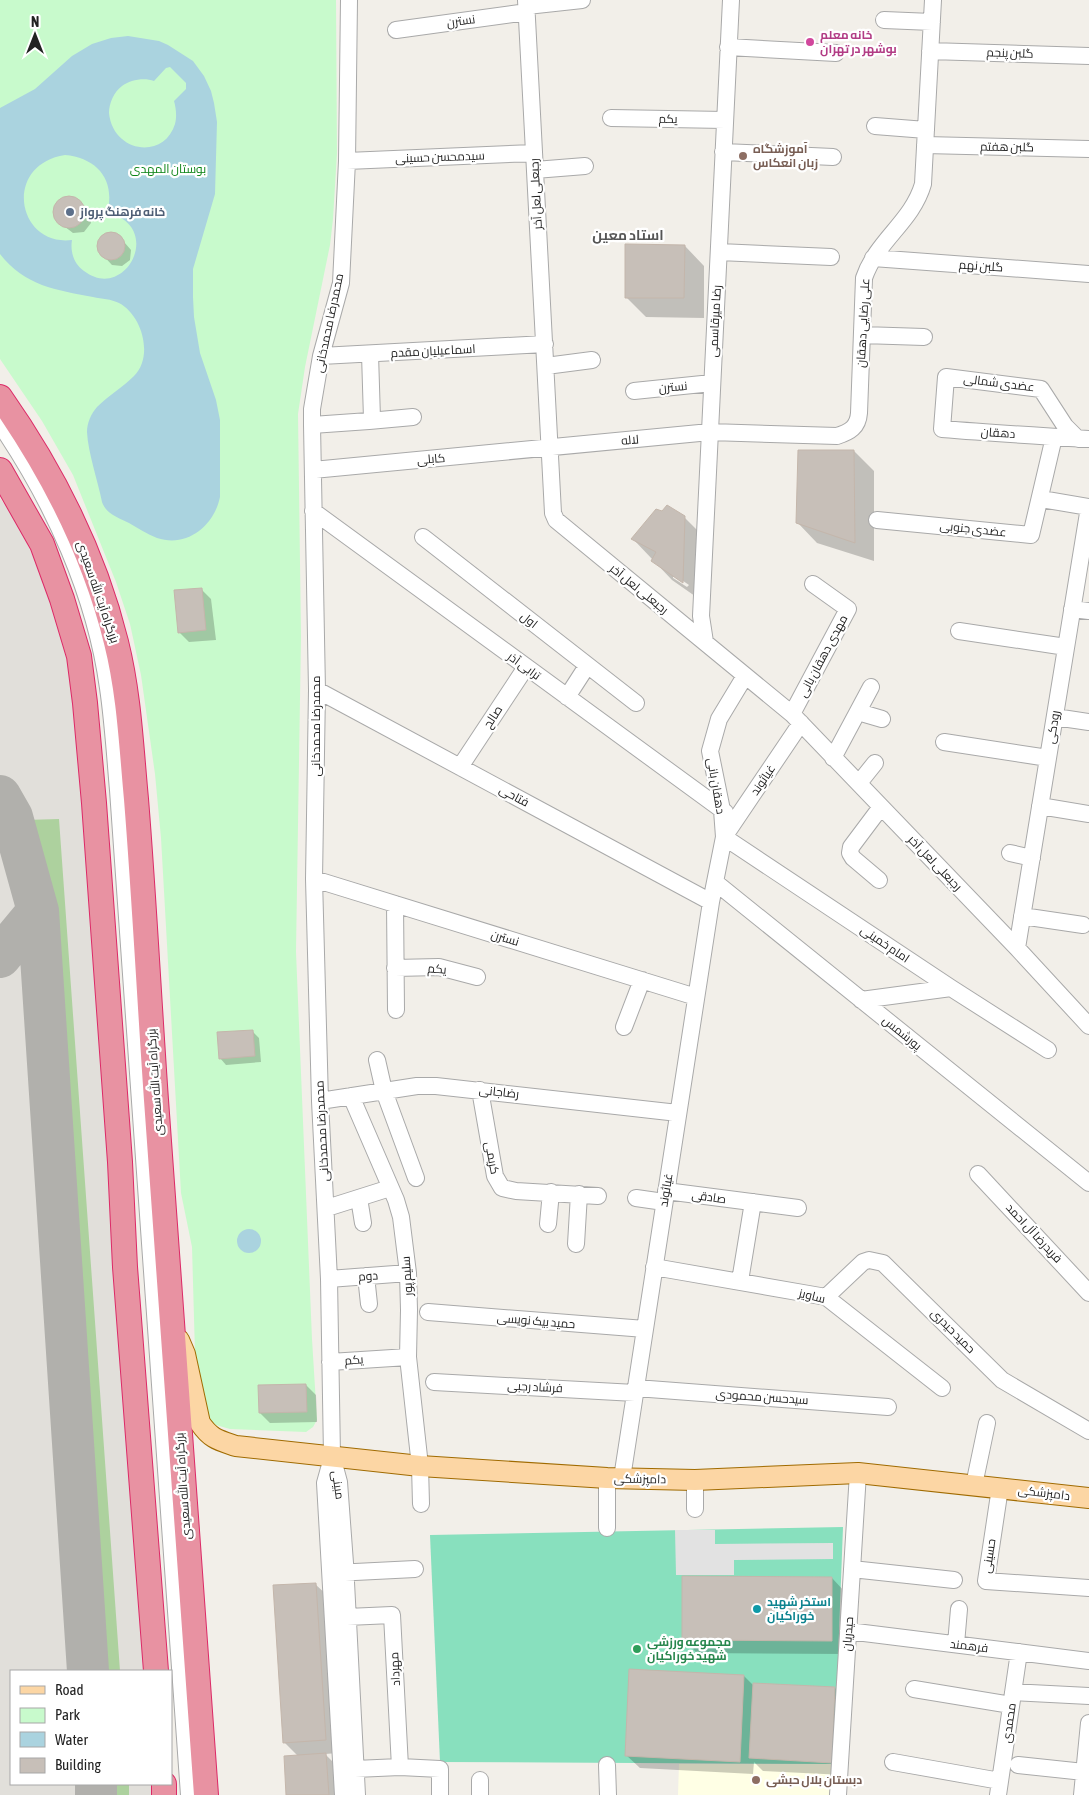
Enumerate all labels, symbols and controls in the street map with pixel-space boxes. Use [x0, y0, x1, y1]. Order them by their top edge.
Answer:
north arrow [10, 10, 60, 60]
street label: نسترن [446, 12, 476, 30]
text: N [31, 14, 39, 30]
place label: خانه معلم بوشهر در تهران [820, 28, 897, 57]
marker: خانه معلم بوشهر در تهران [804, 36, 816, 48]
street label: گلبن پنجم [986, 45, 1034, 63]
street label: یکم [658, 112, 678, 127]
street label: گلبن هفتم [980, 140, 1034, 155]
place label: آموزشگاه زبان انعکاس [753, 142, 818, 171]
street label: سیدمحسن حسینی [395, 148, 485, 166]
marker: آموزشگاه زبان انعکاس [737, 150, 749, 162]
street label: رجبعلی لعل آخر [527, 158, 545, 231]
park label: بوستان المهدی [130, 162, 206, 176]
place label: خانه فرهنگ پرواز [79, 205, 165, 221]
marker: خانه فرهنگ پرواز [64, 206, 76, 218]
district label: استاد معین [592, 227, 664, 244]
street label: گلبن نهم [958, 257, 1004, 276]
street label: محمدرضا محمدخانی [312, 272, 346, 374]
street label: علی رضایی دهقان [854, 278, 872, 368]
street label: رضا میرقاسمی [706, 284, 724, 358]
street label: اسماعیلیان مقدم [390, 342, 476, 361]
street label: عضدی شمالی [963, 372, 1035, 394]
street label: نسترن [658, 379, 688, 395]
street label: دهقان [980, 425, 1016, 441]
street label: لاله [620, 432, 640, 448]
street label: کابلی [416, 451, 446, 467]
street label: عضدی جنوبی [939, 519, 1007, 539]
street label: بزرگراه آیت الله سعیدی [74, 539, 123, 645]
street label: رجبعلی لعل آخر [606, 560, 671, 617]
street label: اول [518, 609, 540, 631]
street label: مهدی دهقان بانی [795, 612, 851, 700]
street label: ترابی آذر [504, 649, 544, 683]
street label: محمدرضا محمدخانی [309, 675, 323, 777]
street label: صالح [481, 703, 506, 732]
street label: رودکی [1043, 709, 1063, 745]
street label: دهقان بانی [704, 757, 728, 815]
street label: غیاثوند [748, 762, 778, 798]
street label: فتاحی [497, 782, 531, 810]
street label: رجبعلی لعل آخر [904, 832, 965, 894]
street label: امام خمینی [857, 923, 912, 966]
street label: نسترن [489, 927, 521, 949]
street label: یکم [427, 961, 448, 978]
street label: پورشمس [878, 1013, 925, 1055]
street label: بزرگراه آیت الله سعیدی [143, 1028, 166, 1136]
street label: محمدرضا محمدخانی [312, 1080, 332, 1182]
street label: رضاجانی [478, 1083, 520, 1101]
street label: کریمی [482, 1140, 502, 1176]
street label: غیاثوند [656, 1172, 676, 1208]
street label: صادقی [691, 1188, 727, 1206]
street label: فریدرضا آل احمد [1003, 1200, 1065, 1266]
street label: سلیم پور [399, 1255, 417, 1297]
street label: دوم [358, 1268, 379, 1285]
street label: ساویز [796, 1286, 827, 1306]
street label: حمید حیدری [928, 1306, 978, 1356]
street label: حمید بیک نویسی [496, 1311, 576, 1331]
street label: یکم [344, 1352, 365, 1369]
street label: فرشاد رجبی [507, 1379, 563, 1395]
street label: سیدحسن محمودی [715, 1387, 809, 1407]
street label: بزرگراه آیت الله سعیدی [171, 1432, 194, 1540]
street label: مبینی [329, 1470, 347, 1500]
street label: دامپزشکی [614, 1472, 666, 1488]
street label: دامپزشکی [1017, 1483, 1071, 1505]
street label: حسینی [979, 1538, 999, 1574]
place label: استخر شهید خوراکیان [767, 1595, 831, 1624]
marker: استخر شهید خوراکیان [751, 1603, 763, 1615]
street label: حیدریان [840, 1616, 856, 1652]
place label: مجموعه ورزشی شهید خوراکیان [647, 1635, 731, 1664]
street label: فرهمند [949, 1637, 989, 1655]
marker: مجموعه ورزشی شهید خوراکیان [631, 1643, 643, 1655]
street label: مهرداد [387, 1652, 403, 1686]
legend [10, 1670, 172, 1785]
text: Road [55, 1681, 84, 1698]
street label: محمدی [999, 1702, 1019, 1744]
text: Park [55, 1706, 80, 1723]
text: Water [55, 1731, 88, 1748]
text: Building [55, 1756, 101, 1773]
place label: دبستان بلال حبشی [766, 1773, 862, 1788]
marker: دبستان بلال حبشی [750, 1774, 762, 1786]

